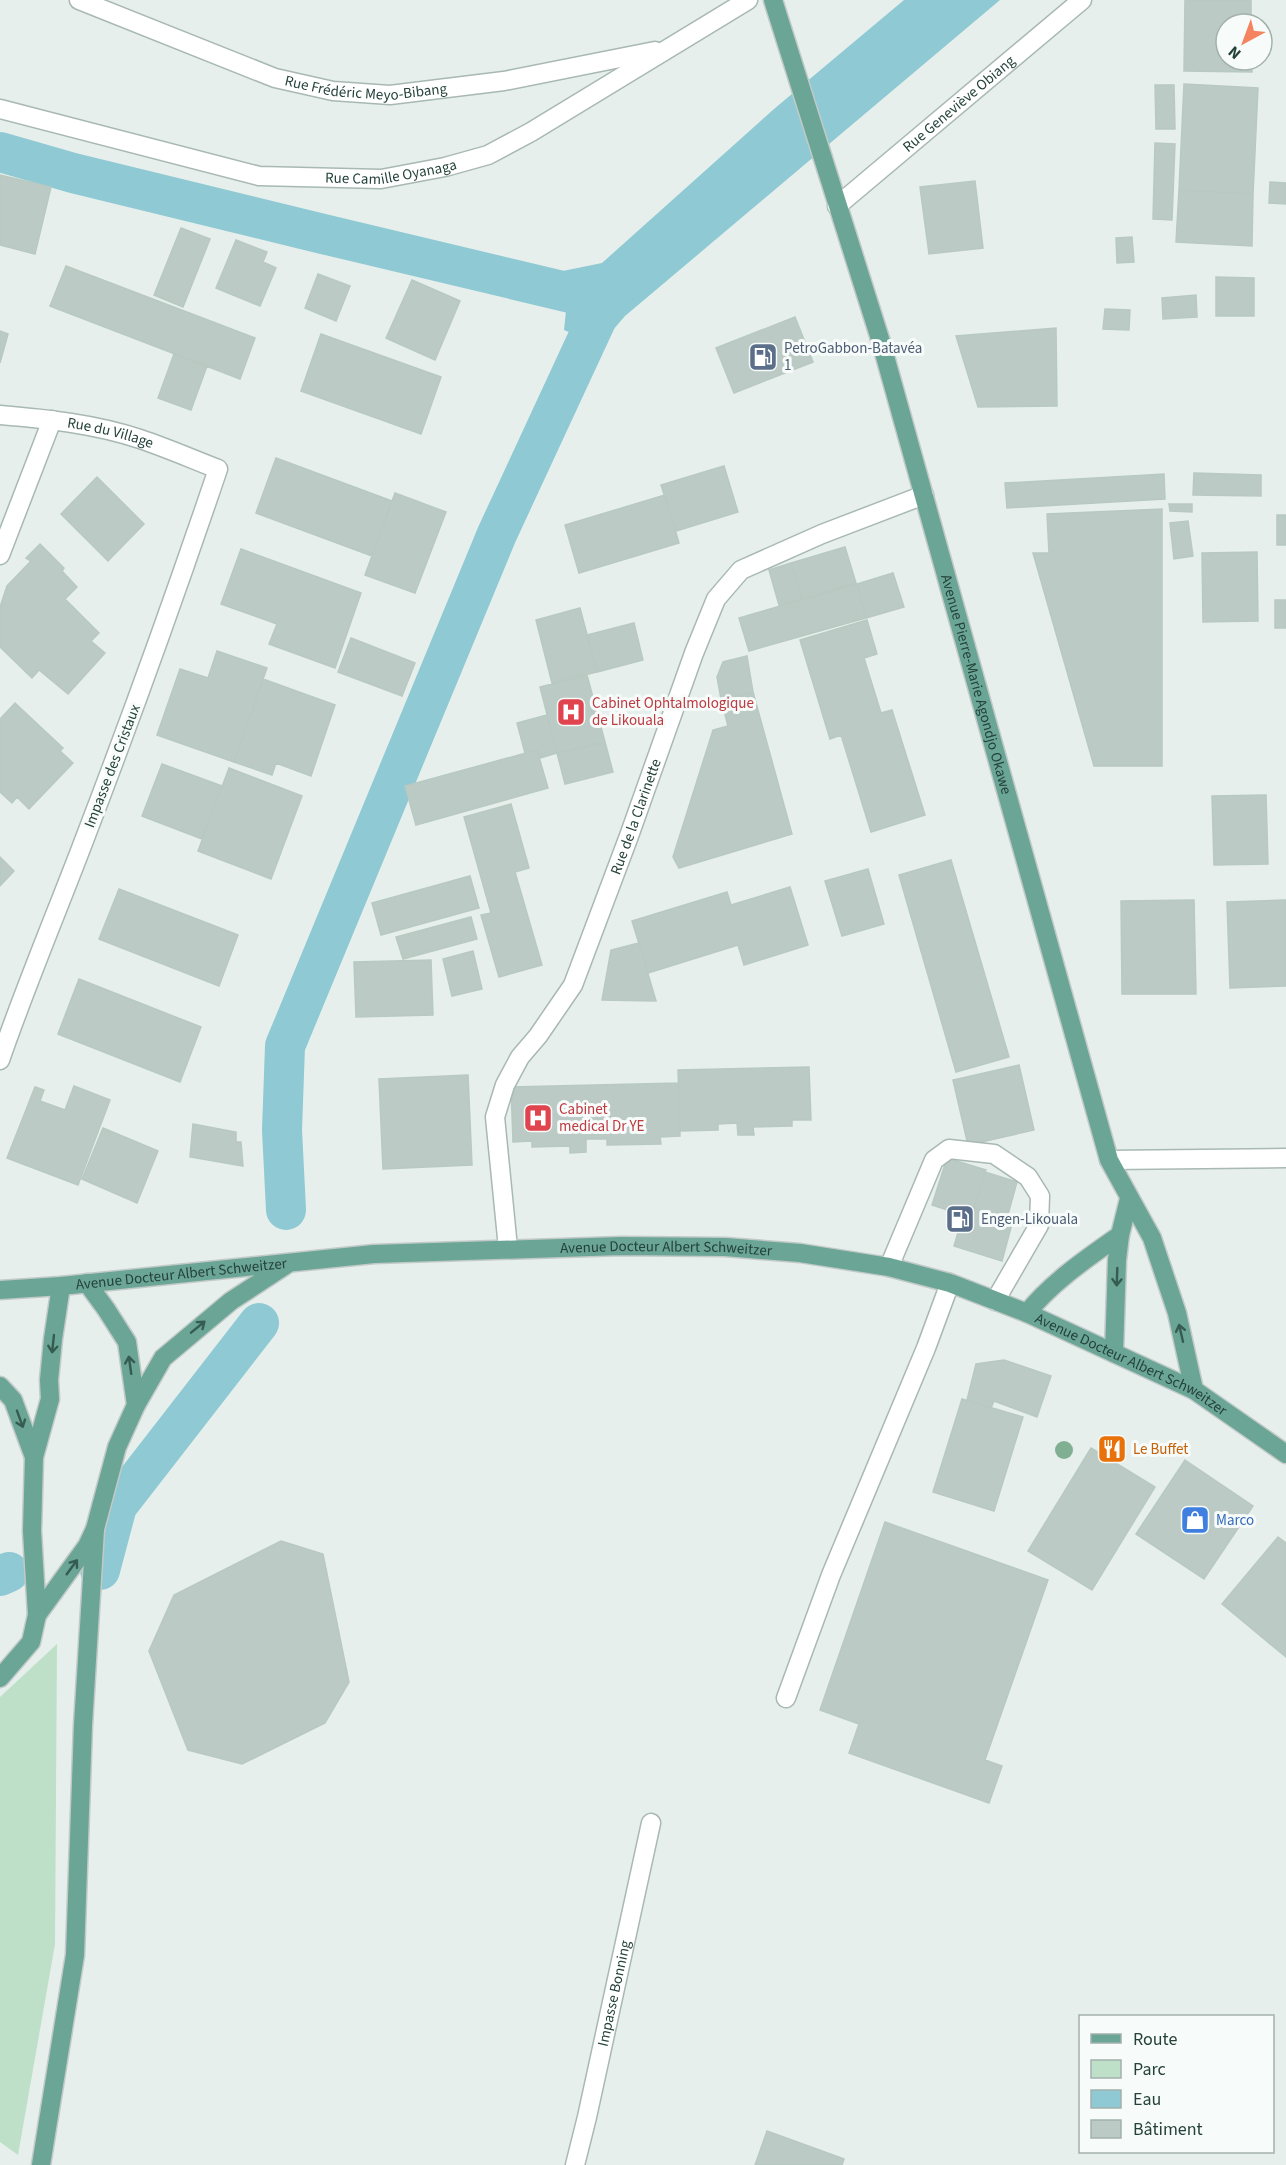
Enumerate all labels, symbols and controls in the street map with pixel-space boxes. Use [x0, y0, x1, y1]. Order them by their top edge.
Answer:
north arrow [1214, 12, 1274, 72]
text: N [1224, 41, 1246, 64]
street label: Rue Geneviève Obiang [898, 50, 1020, 157]
street label: Rue Frédéric Meyo-Bibang [283, 70, 449, 106]
street label: Rue Camille Oyanaga [325, 154, 459, 190]
place label: PetroGabbon-Batavéa 1 [784, 338, 922, 376]
fuel station icon: PetroGabbon-Batavéa 1 [747, 341, 779, 373]
street label: Rue du Village [66, 412, 156, 454]
street label: Avenue Pierre-Marie Agondjo Okawe [935, 572, 1017, 797]
place label: Cabinet Ophtalmologique de Likouala [592, 693, 754, 731]
hospital icon: Cabinet Ophtalmologique de Likouala [555, 696, 587, 728]
street label: Impasse des Cristaux [79, 701, 146, 831]
street label: Rue de la Clarinette [605, 756, 667, 878]
place label: Cabinet medical Dr YE [559, 1099, 645, 1137]
hospital icon: Cabinet medical Dr YE [522, 1102, 554, 1134]
fuel station icon: Engen-Likouala [944, 1203, 976, 1235]
place label: Engen-Likouala [981, 1209, 1078, 1230]
street label: Avenue Docteur Albert Schweitzer [560, 1236, 774, 1262]
street label: Avenue Docteur Albert Schweitzer [75, 1253, 289, 1295]
one-way arrow [1111, 1266, 1122, 1286]
street label: Avenue Docteur Albert Schweitzer [1032, 1308, 1232, 1421]
one-way arrow [190, 1321, 206, 1334]
one-way arrow [1175, 1324, 1187, 1343]
one-way arrow [47, 1334, 58, 1354]
one-way arrow [125, 1356, 136, 1376]
one-way arrow [16, 1410, 27, 1428]
restaurant icon: Le Buffet [1096, 1433, 1128, 1465]
place label: Le Buffet [1133, 1439, 1188, 1460]
shop icon: Marco [1179, 1504, 1211, 1536]
place label: Marco [1216, 1510, 1254, 1531]
one-way arrow [65, 1560, 78, 1576]
street label: Impasse Bonning [593, 1938, 636, 2048]
legend [1079, 2015, 1274, 2153]
text: Route [1133, 2027, 1177, 2052]
text: Parc [1133, 2057, 1166, 2082]
text: Eau [1133, 2087, 1161, 2112]
text: Bâtiment [1133, 2117, 1203, 2142]

